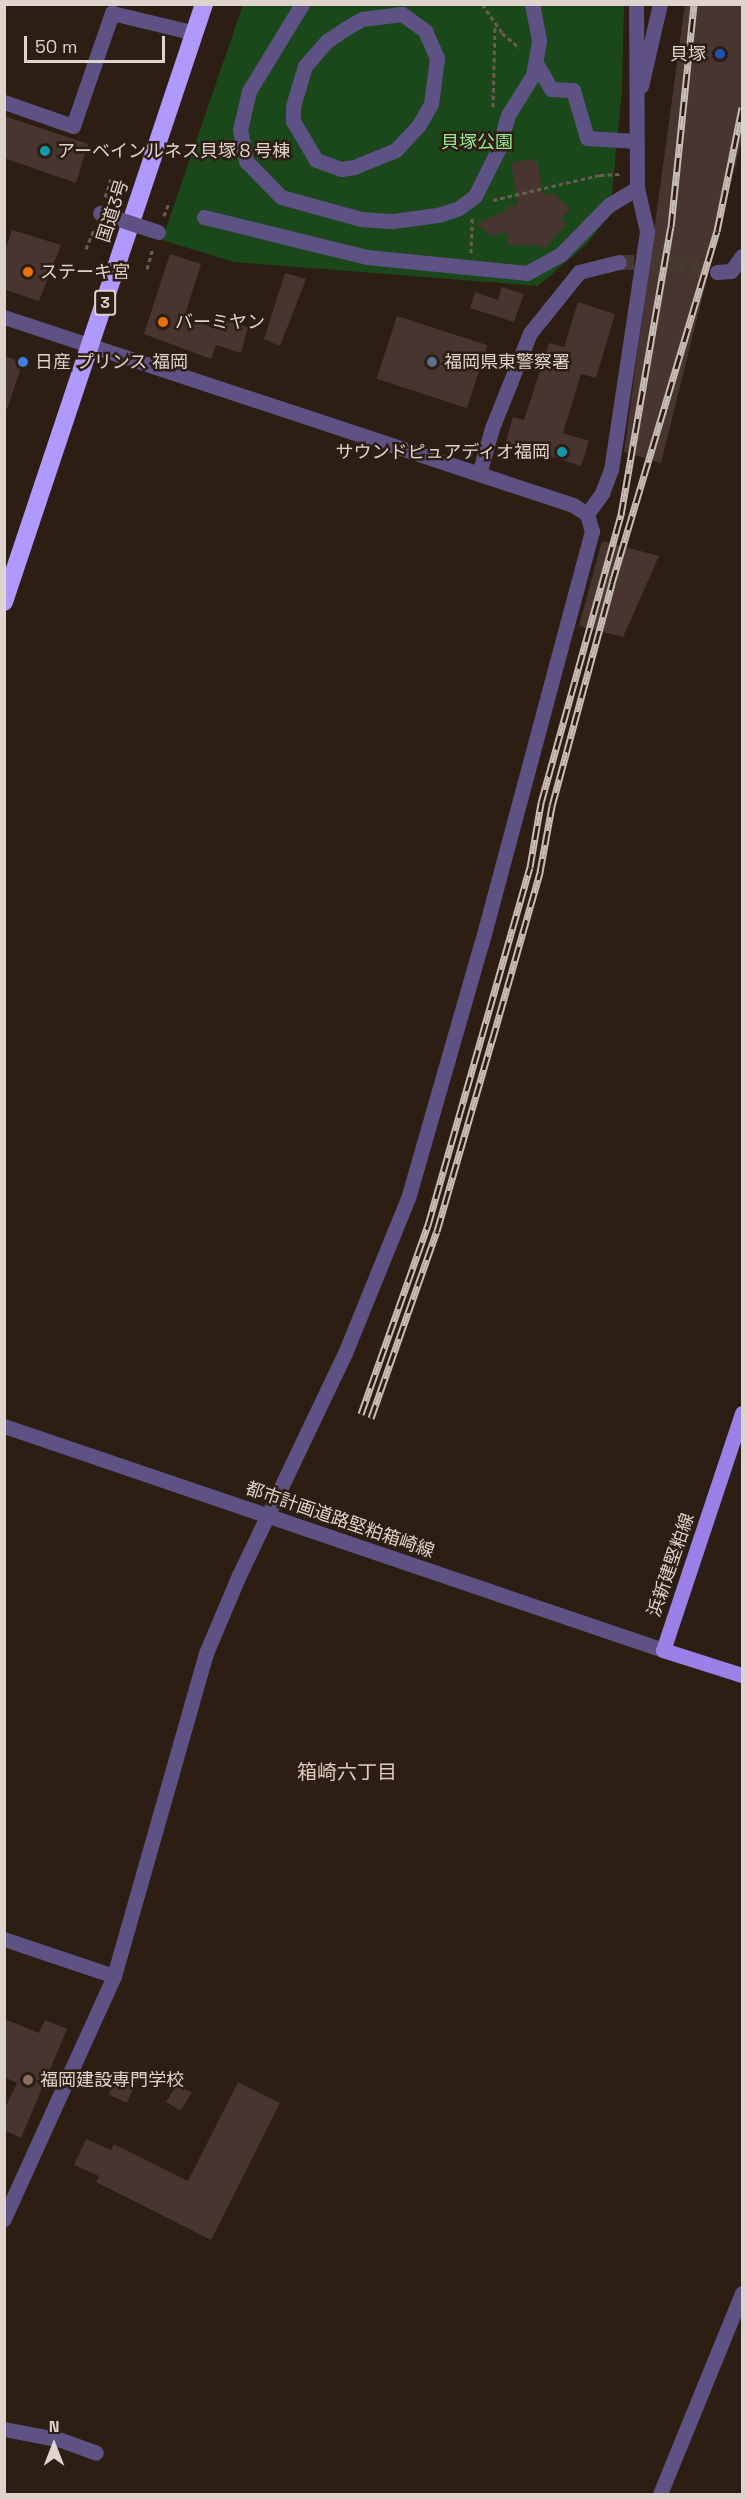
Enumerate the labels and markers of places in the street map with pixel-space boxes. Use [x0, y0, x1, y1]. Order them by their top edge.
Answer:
place label: 貝塚 [670, 43, 706, 65]
marker: 貝塚 [711, 45, 729, 63]
place label: アーベインルネス貝塚８号棟 [57, 140, 290, 162]
marker: アーベインルネス貝塚８号棟 [38, 144, 52, 158]
place label: ステーキ宮 [40, 261, 130, 283]
marker: ステーキ宮 [21, 265, 35, 279]
place label: バーミヤン [175, 311, 265, 333]
marker: バーミヤン [156, 315, 170, 329]
place label: 日産 プリンス 福岡 [35, 351, 188, 373]
place label: 福岡県東警察署 [444, 351, 570, 373]
marker: 日産 プリンス 福岡 [16, 355, 30, 369]
marker: 福岡県東警察署 [425, 355, 439, 369]
place label: サウンドピュアディオ福岡 [334, 441, 550, 463]
marker: サウンドピュアディオ福岡 [555, 445, 569, 459]
place label: 福岡建設専門学校 [40, 2069, 184, 2091]
marker: 福岡建設専門学校 [21, 2073, 35, 2087]

